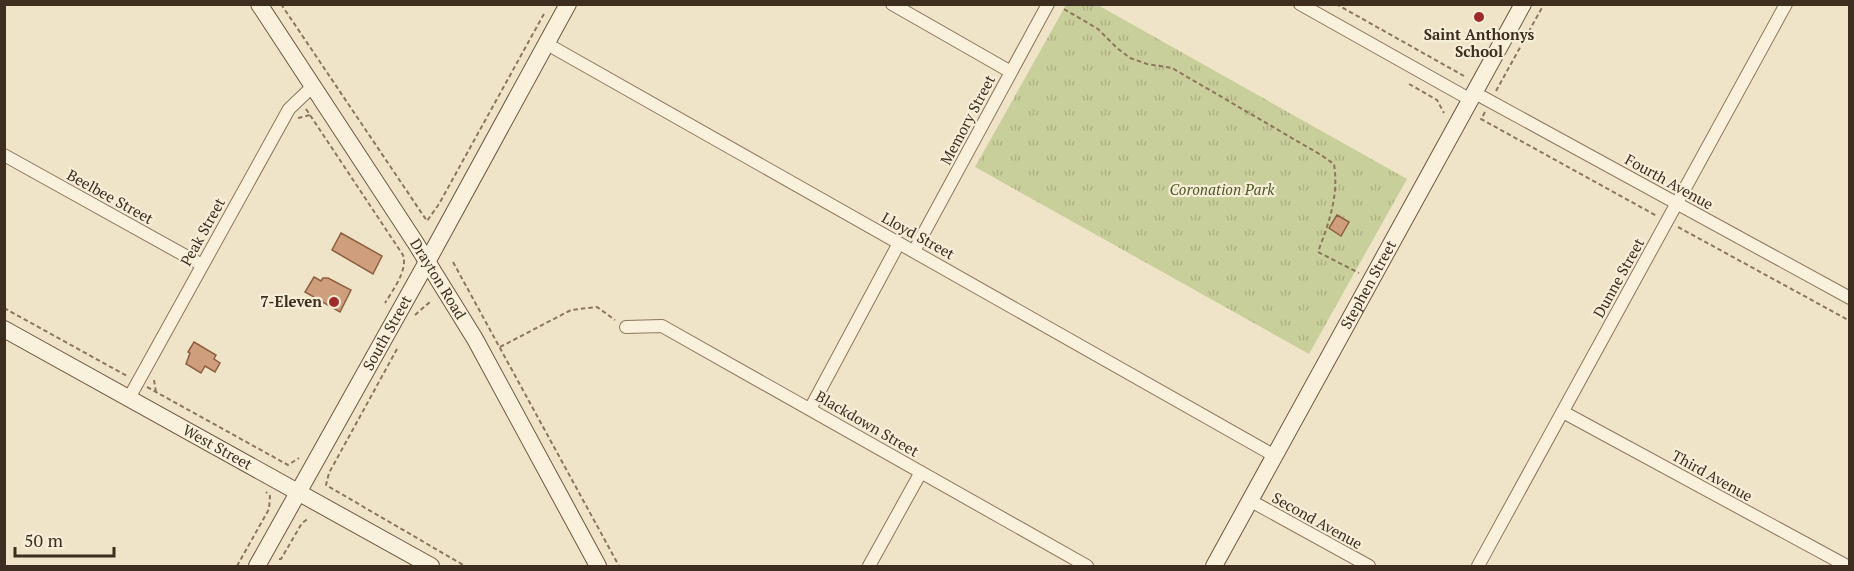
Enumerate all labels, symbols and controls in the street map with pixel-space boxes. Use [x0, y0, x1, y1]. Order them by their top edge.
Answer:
marker: Saint Anthonys School [1472, 10, 1486, 24]
place label: Saint Anthonys School [1424, 24, 1535, 61]
street label: Memory Street [935, 71, 999, 168]
street label: Fourth Avenue [1622, 149, 1717, 214]
street label: Beelbee Street [64, 164, 158, 228]
park label: Coronation Park [1169, 179, 1275, 199]
street label: Peak Street [175, 193, 229, 269]
street label: Lloyd Street [879, 207, 959, 264]
street label: Drayton Road [406, 234, 471, 323]
street label: Dunne Street [1588, 234, 1648, 321]
street label: Stephen Street [1335, 236, 1401, 332]
place label: 7-Eleven [260, 291, 322, 311]
street label: South Street [357, 291, 416, 374]
marker: 7-Eleven [327, 295, 341, 309]
street label: Blackdown Street [812, 385, 923, 461]
street label: West Street [180, 419, 256, 474]
street label: Third Avenue [1669, 445, 1756, 505]
street label: Second Avenue [1269, 487, 1366, 553]
scale bar [15, 520, 114, 558]
text: 50 m [24, 528, 64, 552]

